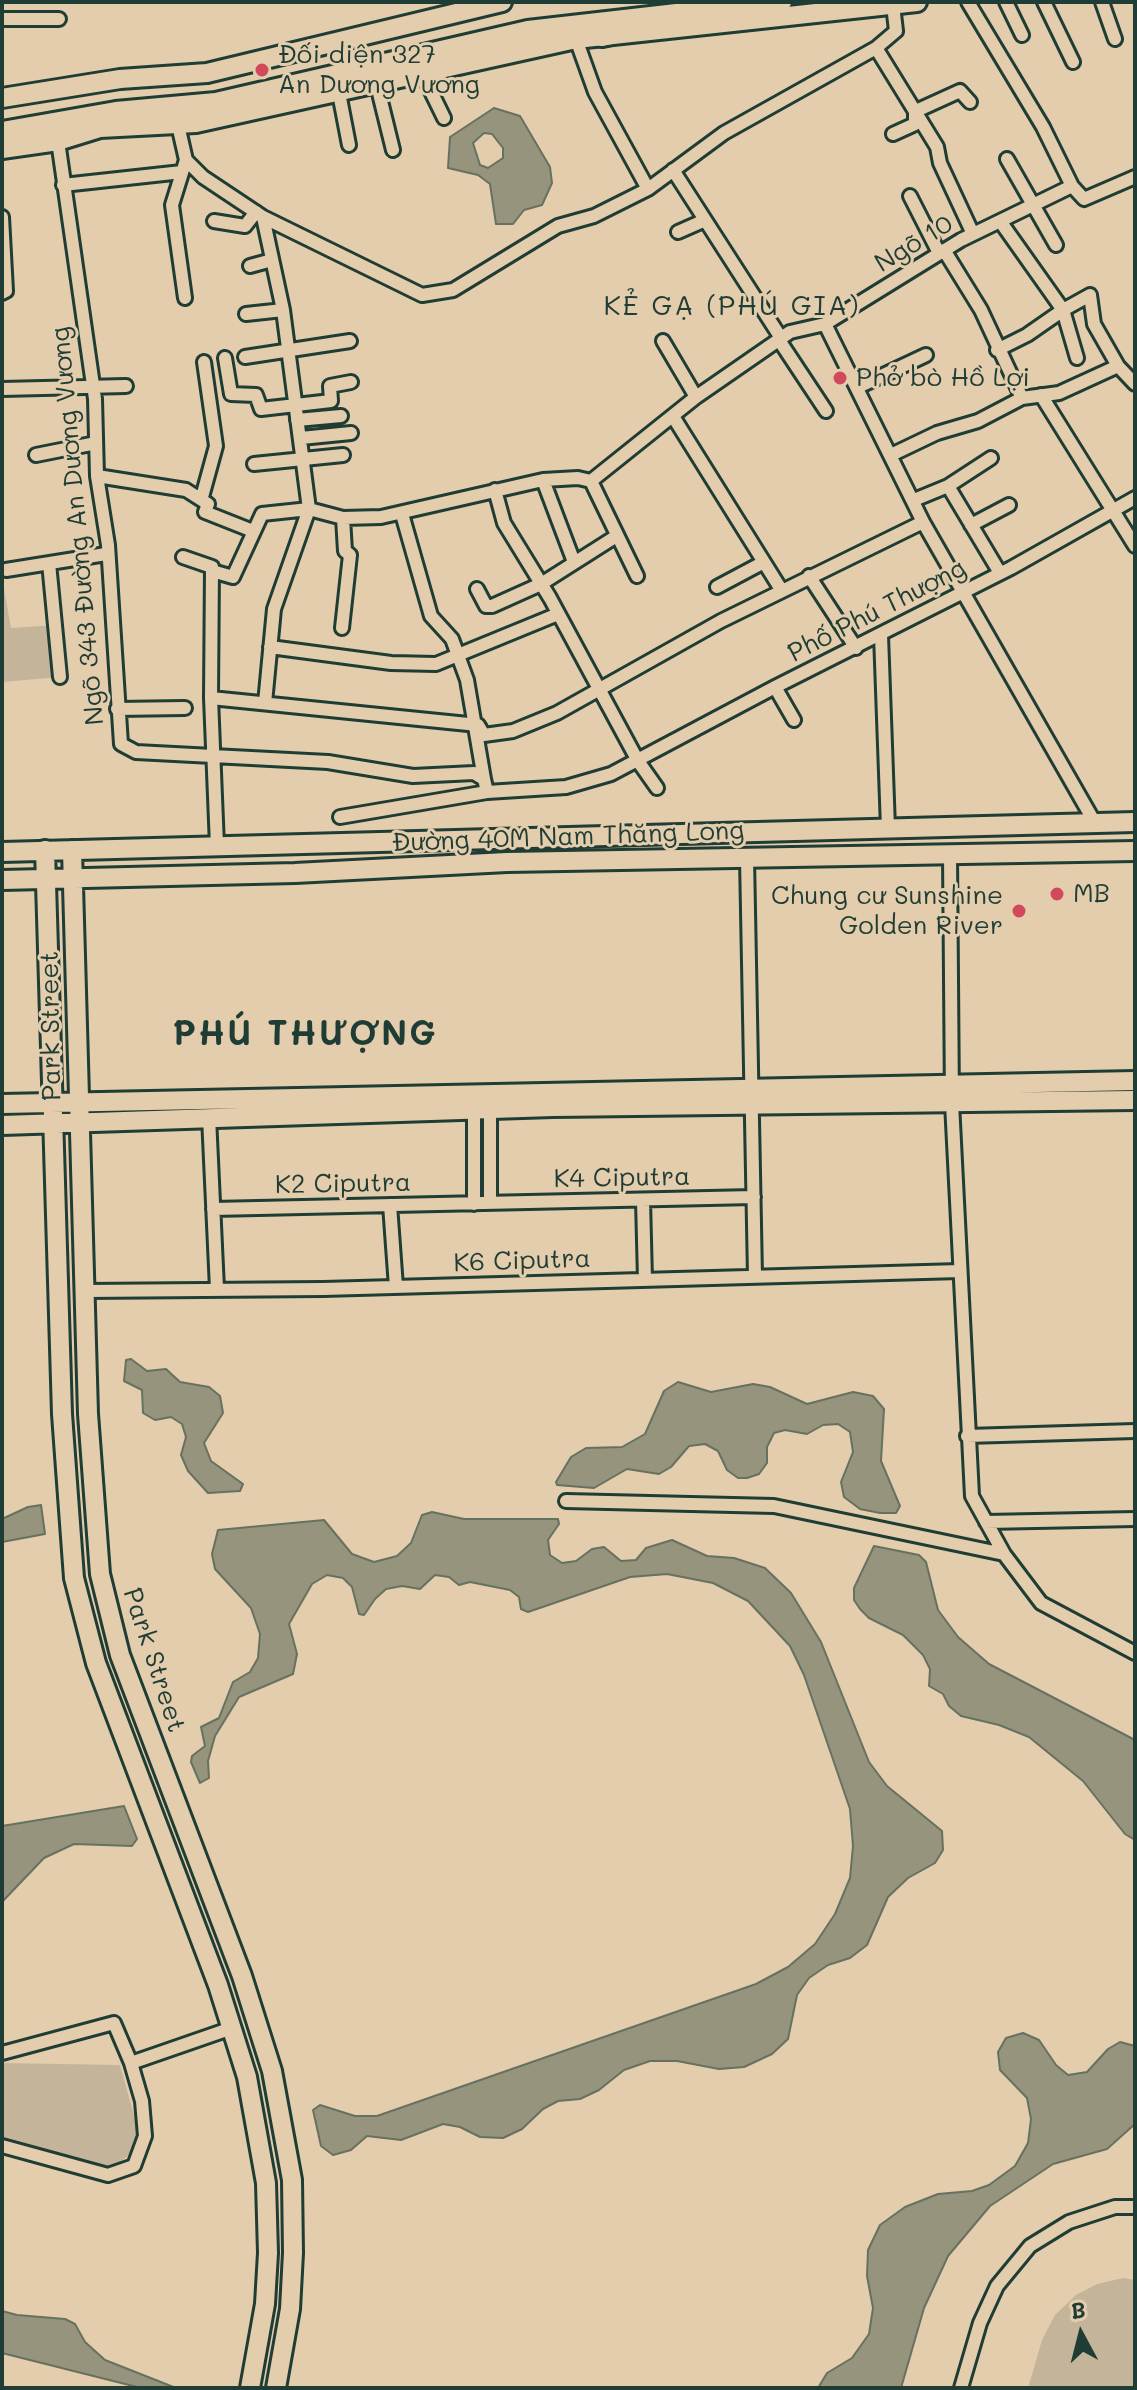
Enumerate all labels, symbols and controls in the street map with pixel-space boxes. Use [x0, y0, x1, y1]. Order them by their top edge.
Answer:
place label: Đối diện 327 An Dương Vương [278, 39, 480, 100]
marker: Đối diện 327 An Dương Vương [253, 61, 271, 79]
street label: Ngõ 10 [869, 209, 959, 279]
district label: KẺ GẠ (PHÚ GIA) [603, 289, 861, 323]
street label: Ngõ 343 Đường An Dương Vương [45, 325, 111, 727]
place label: Phở bò Hồ Lợi [856, 362, 1030, 394]
marker: Phở bò Hồ Lợi [831, 369, 849, 387]
street label: Phố Phú Thượng [783, 553, 971, 669]
street label: Đường 40M Nam Thăng Long [391, 815, 745, 859]
place label: MB [1073, 878, 1110, 910]
place label: Chung cư Sunshine Golden River [771, 880, 1003, 942]
marker: MB [1048, 885, 1066, 903]
marker: Chung cư Sunshine Golden River [1010, 902, 1028, 920]
street label: Park Street [34, 951, 68, 1101]
district label: PHÚ THƯỢNG [173, 1015, 437, 1055]
street label: K4 Ciputra [553, 1161, 691, 1195]
street label: K2 Ciputra [275, 1167, 411, 1201]
street label: K6 Ciputra [453, 1243, 591, 1279]
street label: Park Street [116, 1584, 192, 1736]
north arrow [1041, 2294, 1121, 2374]
text: B [1069, 2294, 1087, 2325]

